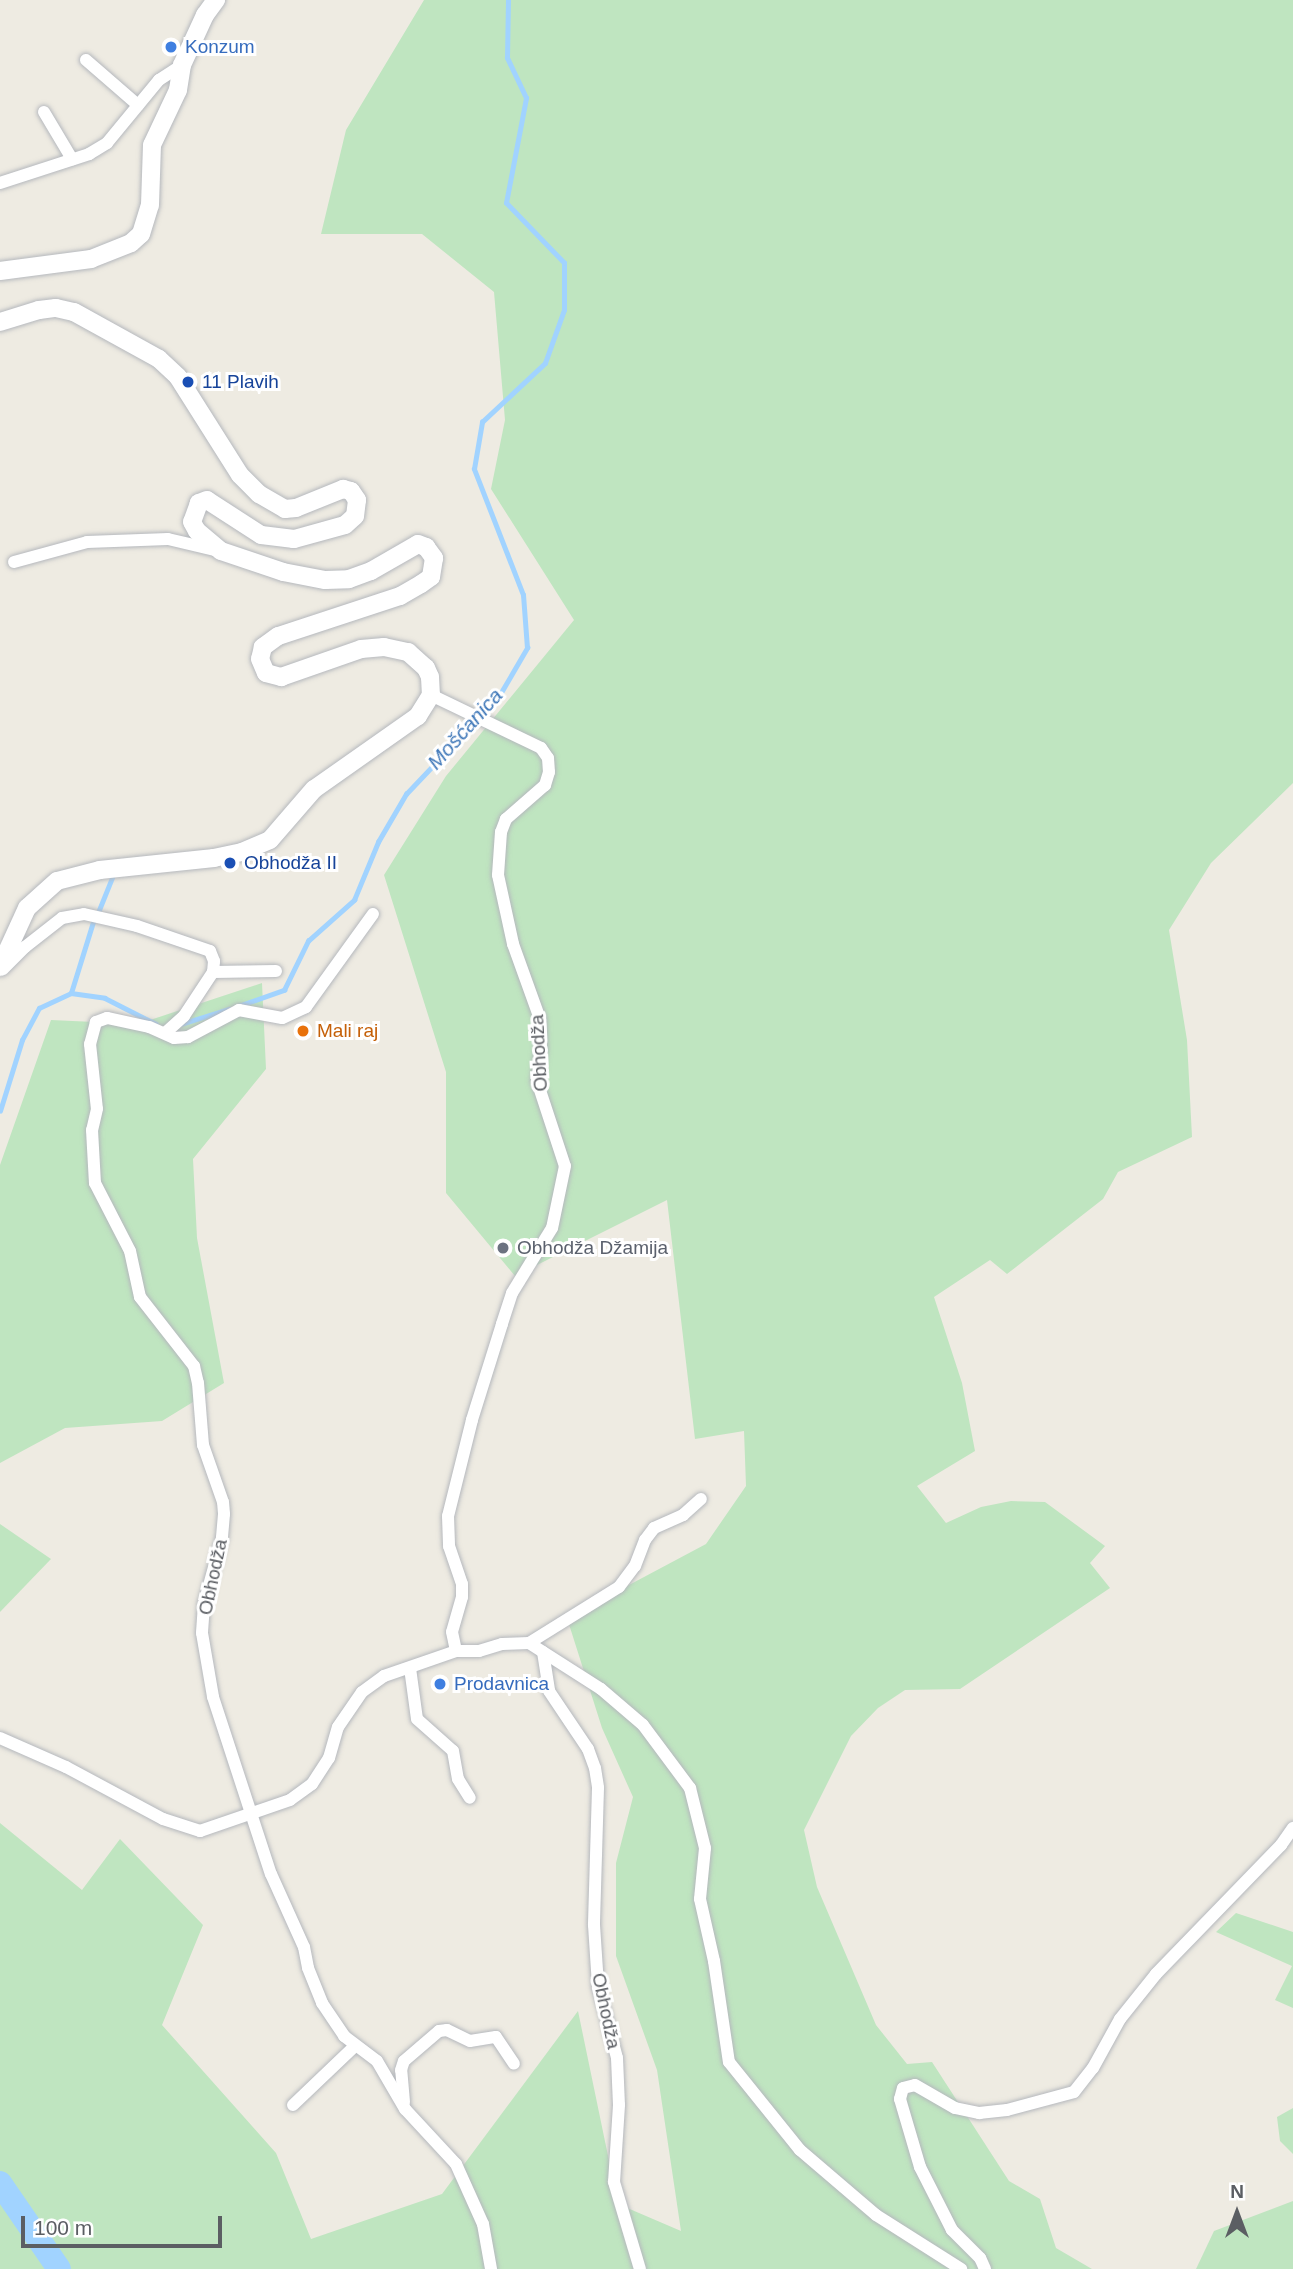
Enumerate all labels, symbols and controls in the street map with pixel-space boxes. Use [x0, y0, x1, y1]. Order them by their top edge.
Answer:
place label: Konzum [185, 36, 255, 58]
marker: Konzum [163, 39, 179, 55]
place label: 11 Plavih [202, 371, 279, 393]
marker: 11 Plavih [180, 374, 196, 390]
water label: Mošćanica [422, 683, 508, 775]
place label: Obhodža II [244, 852, 337, 874]
marker: Obhodža II [222, 855, 238, 871]
street label: Obhodža [526, 1014, 552, 1092]
place label: Mali raj [317, 1020, 378, 1042]
marker: Mali raj [295, 1023, 311, 1039]
place label: Obhodža Džamija [517, 1237, 668, 1259]
marker: Obhodža Džamija [495, 1240, 511, 1256]
street label: Obhodža [194, 1537, 232, 1617]
place label: Prodavnica [454, 1673, 549, 1695]
marker: Prodavnica [432, 1676, 448, 1692]
street label: Obhodža [587, 1971, 625, 2051]
north arrow [1202, 2178, 1272, 2248]
text: N [1230, 2181, 1244, 2202]
scale bar [24, 2202, 226, 2246]
text: 100 m [34, 2216, 92, 2239]

